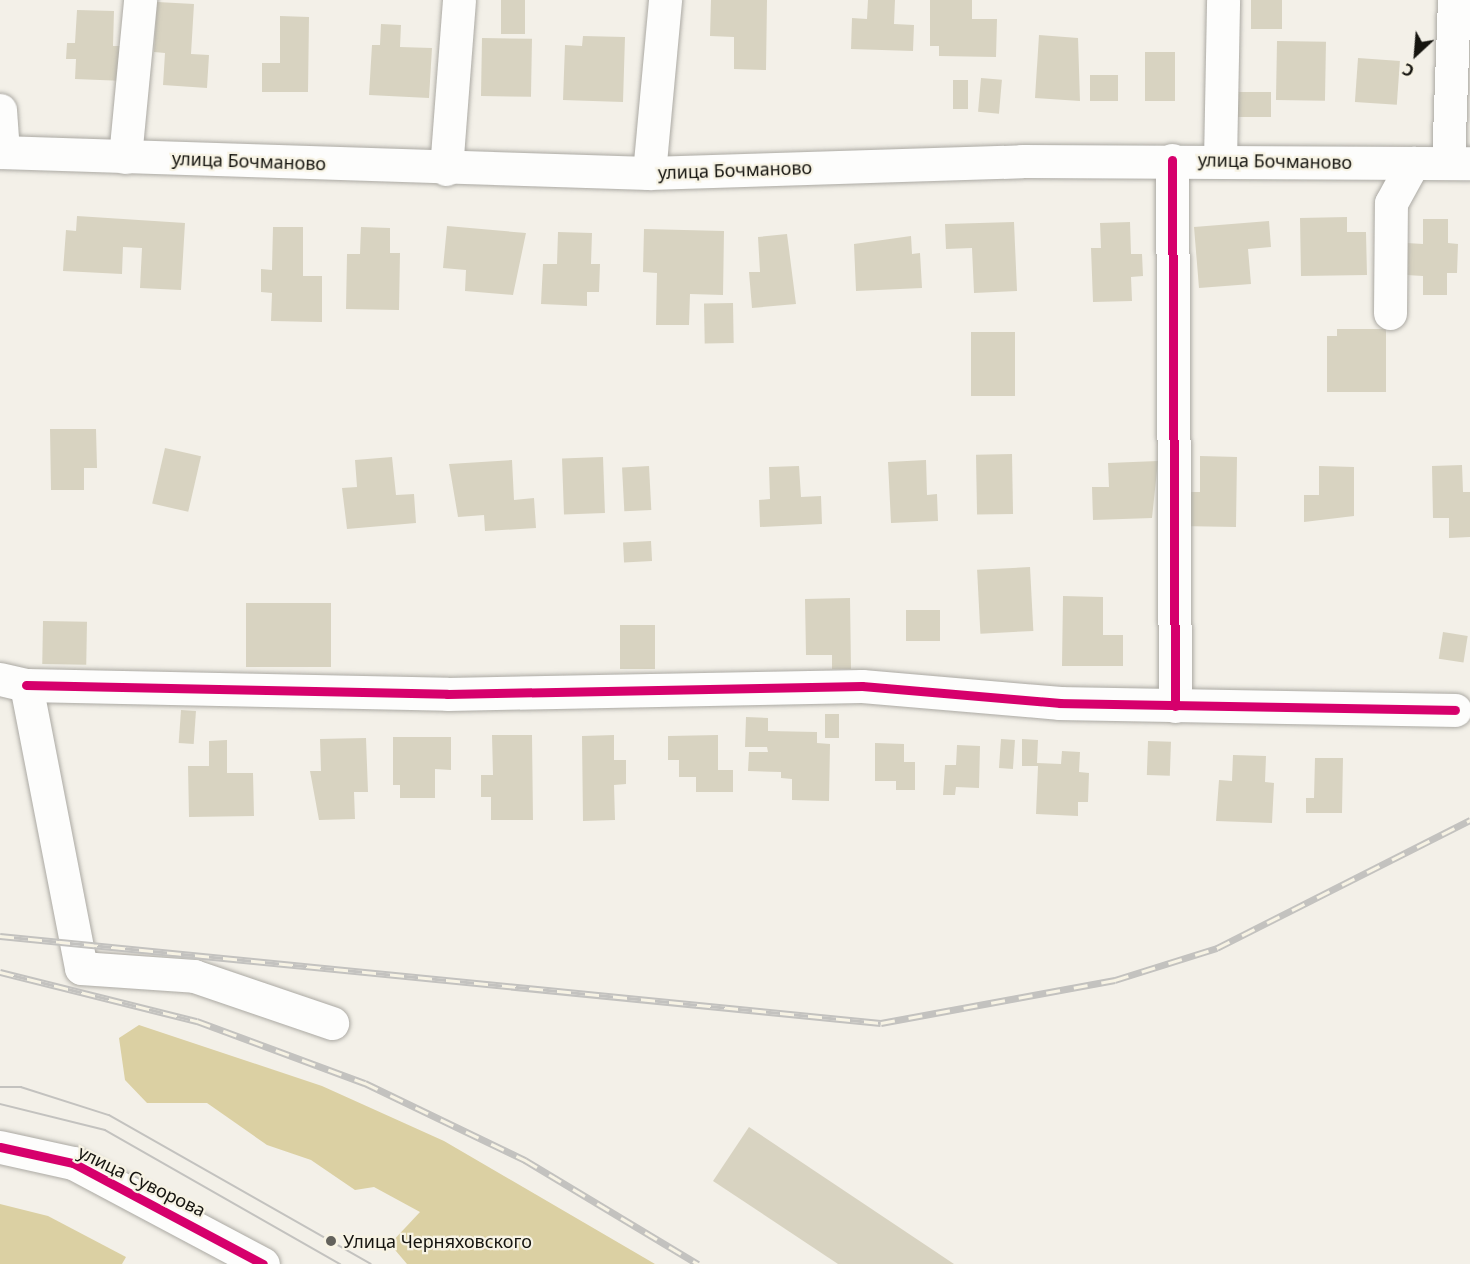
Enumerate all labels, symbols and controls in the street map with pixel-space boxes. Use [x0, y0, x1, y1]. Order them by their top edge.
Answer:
north arrow [1386, 24, 1446, 84]
text: С [1399, 58, 1418, 82]
street label: улица Бочманово [172, 148, 326, 174]
street label: улица Бочманово [1198, 149, 1352, 173]
street label: улица Бочманово [658, 157, 812, 183]
street label: улица Суворова [75, 1141, 209, 1221]
place label: Улица Черняховского [343, 1230, 532, 1252]
marker: Улица Черняховского [324, 1234, 338, 1248]

